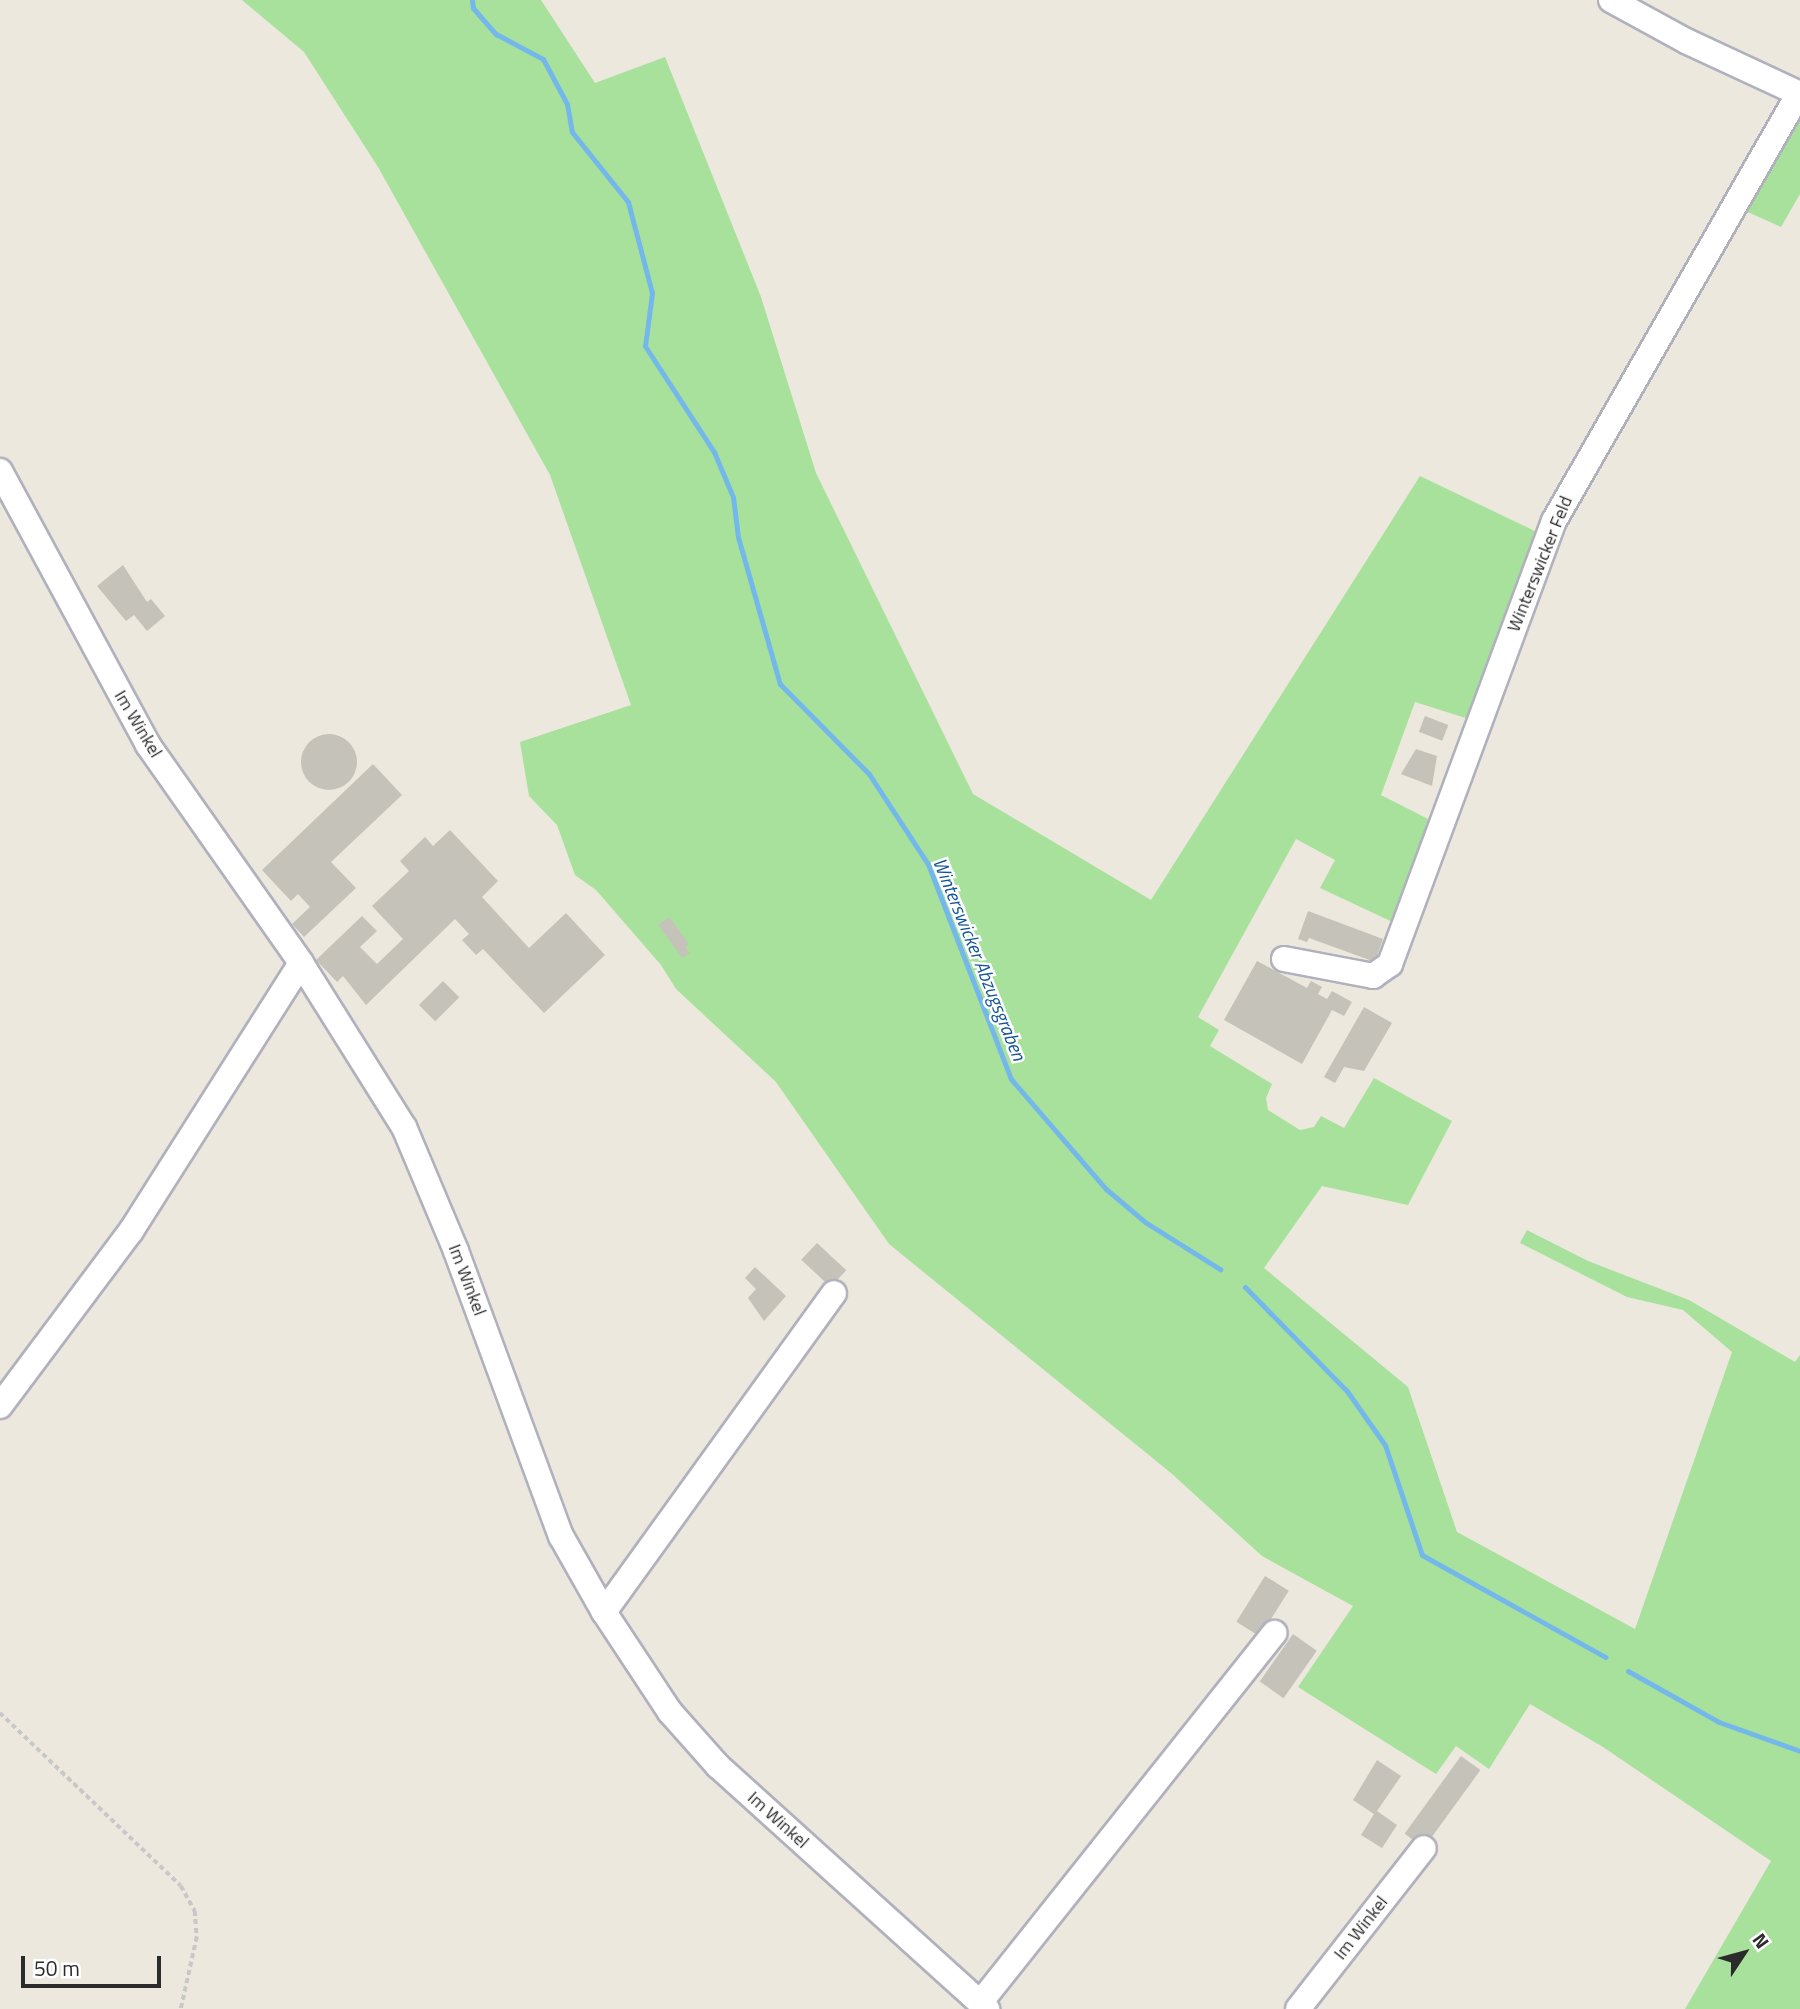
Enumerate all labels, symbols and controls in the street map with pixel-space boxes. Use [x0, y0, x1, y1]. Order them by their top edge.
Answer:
street label: Winterswicker Feld [1503, 493, 1577, 635]
street label: Im Winkel [110, 686, 166, 762]
water label: Winterswicker Abzugsgraben [929, 854, 1031, 1064]
street label: Im Winkel [444, 1241, 490, 1319]
street label: Im Winkel [743, 1787, 813, 1853]
street label: Im Winkel [1330, 1892, 1392, 1964]
north arrow [1709, 1918, 1779, 1988]
text: N [1746, 1927, 1777, 1954]
scale bar [24, 1942, 164, 1986]
text: 50 m [34, 1952, 80, 1984]

